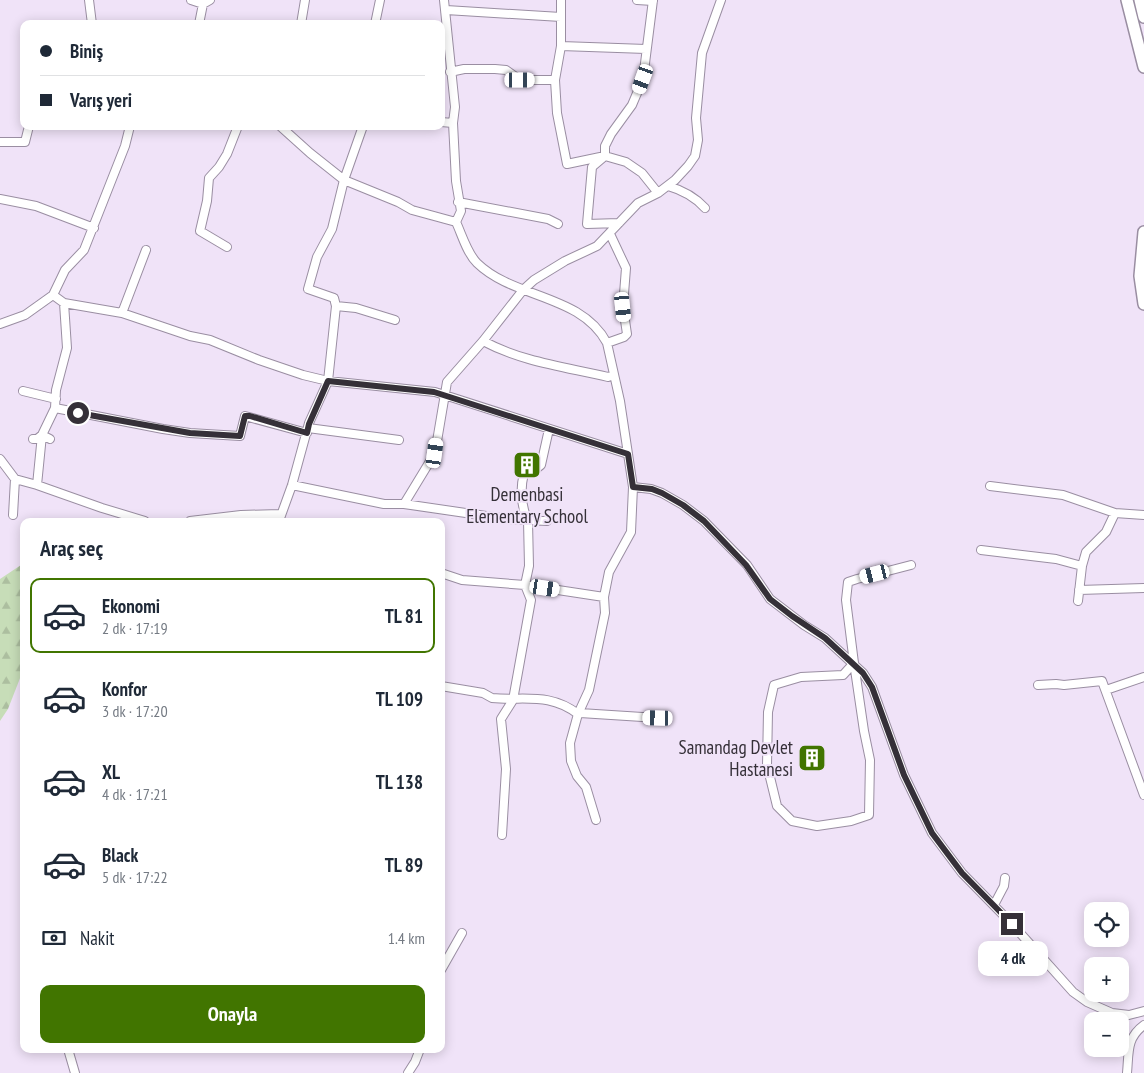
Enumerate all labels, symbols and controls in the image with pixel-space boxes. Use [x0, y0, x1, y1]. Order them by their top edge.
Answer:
text: Biniş [70, 39, 103, 63]
car [630, 62, 655, 96]
car [505, 73, 535, 88]
text: Varış yeri [70, 88, 132, 112]
car [613, 291, 632, 323]
route start [67, 402, 89, 424]
car [425, 437, 444, 469]
building icon: Demenbasi Elementary School [512, 450, 542, 480]
place label: Demenbasi Elementary School [466, 482, 588, 528]
text: Araç seç [40, 534, 103, 562]
car [858, 563, 891, 585]
car [529, 578, 560, 598]
icon: car [42, 593, 87, 638]
text: Ekonomi [102, 594, 160, 618]
text: TL 81 [385, 604, 423, 628]
text: 2 dk · 17:19 [102, 618, 168, 638]
icon: car [42, 676, 87, 721]
text: Konfor [102, 677, 147, 701]
text: TL 109 [376, 687, 423, 711]
text: 3 dk · 17:20 [102, 701, 168, 721]
car [642, 710, 673, 726]
place label: Samandag Devlet Hastanesi [679, 735, 794, 781]
building icon: Samandag Devlet Hastanesi [797, 743, 827, 773]
icon: car [42, 759, 87, 804]
text: XL [102, 760, 120, 784]
text: TL 138 [376, 770, 423, 794]
text: 4 dk · 17:21 [102, 784, 168, 804]
icon: car [42, 842, 87, 887]
text: Black [102, 843, 138, 867]
text: TL 89 [385, 853, 423, 877]
text: 5 dk · 17:22 [102, 867, 168, 887]
map controls [1084, 902, 1129, 1057]
button: locate [1084, 902, 1129, 947]
route end [1001, 913, 1023, 935]
icon: cash [40, 924, 68, 952]
text: Nakit [80, 926, 115, 950]
text: 1.4 km [388, 928, 425, 948]
callout: 4 dk [977, 942, 1047, 976]
text: 4 dk [1001, 948, 1025, 968]
button: + [1084, 957, 1129, 1002]
button: Onayla [40, 985, 425, 1043]
button: − [1084, 1012, 1129, 1057]

